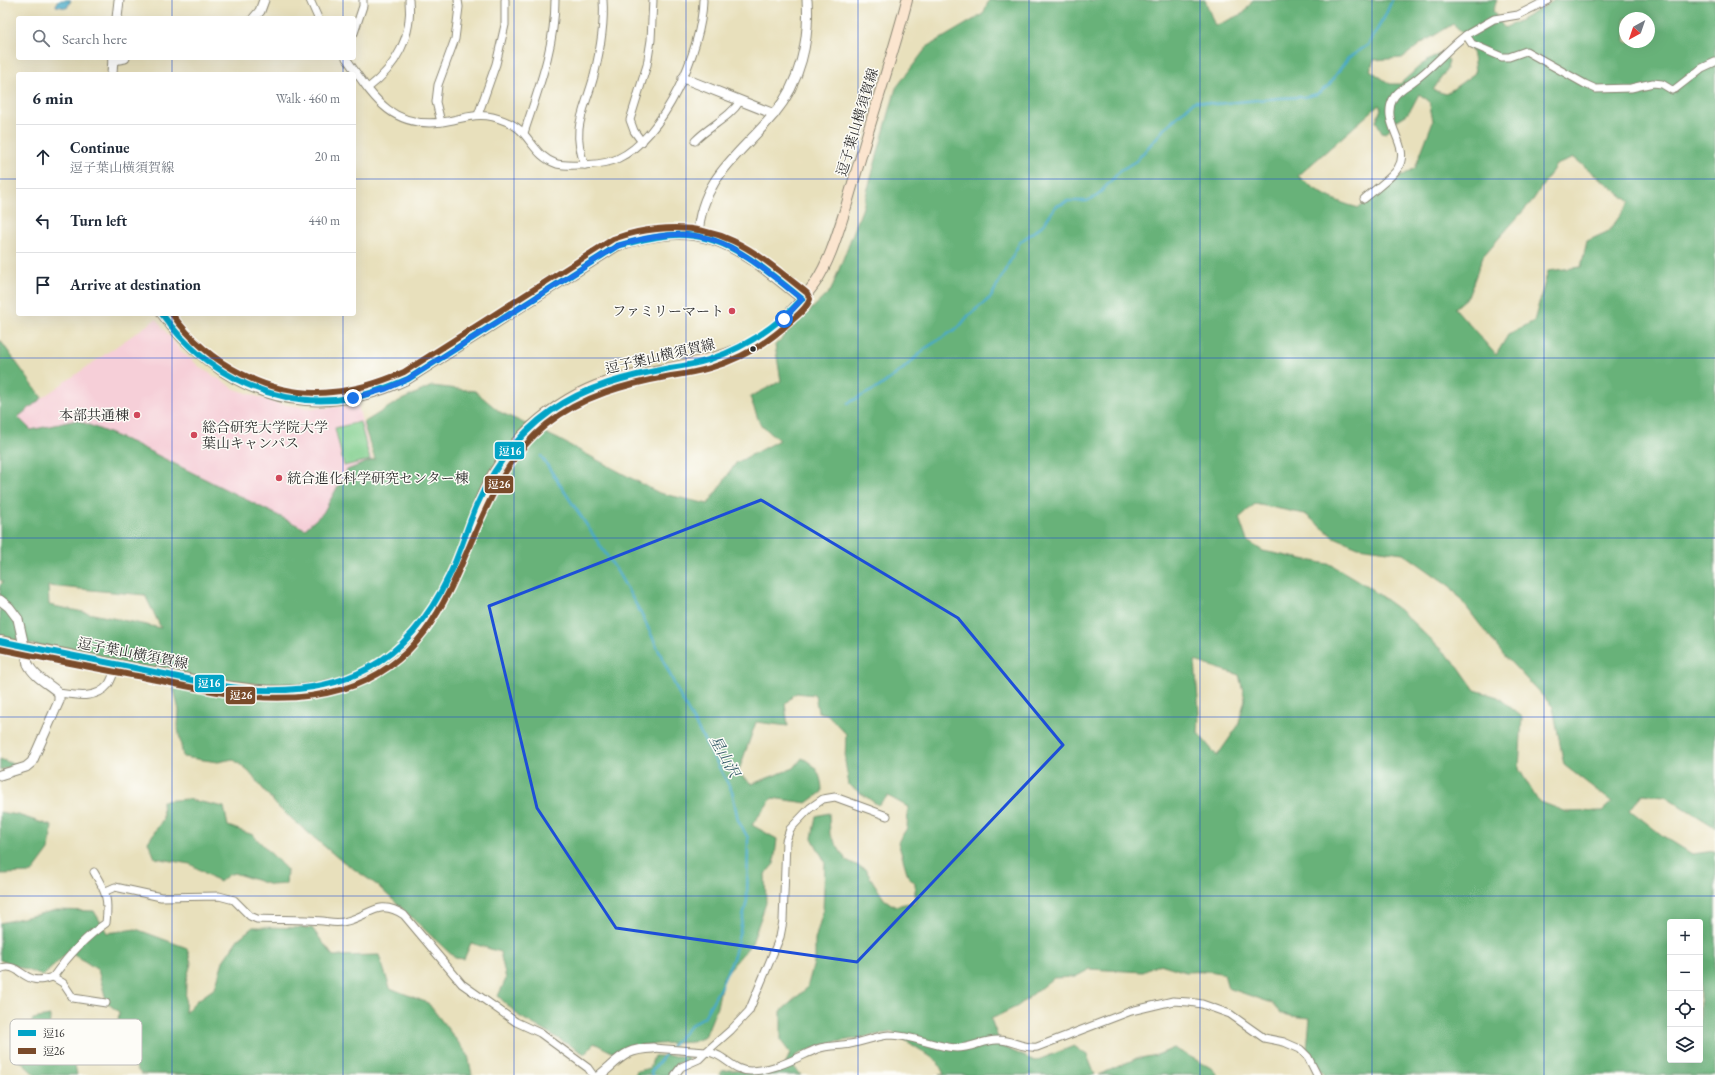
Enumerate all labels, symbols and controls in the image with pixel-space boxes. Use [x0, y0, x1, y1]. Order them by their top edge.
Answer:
north arrow [1619, 12, 1655, 48]
search box [16, 16, 356, 60]
icon: search [30, 27, 52, 49]
text: Search here [62, 29, 127, 48]
street label: 逗子葉山横須賀線 [832, 66, 882, 178]
text: 6 min [32, 87, 73, 109]
text: Walk · 460 m [276, 90, 340, 107]
text: Continue [70, 138, 130, 157]
icon: ahead [32, 146, 54, 168]
text: 20 m [315, 148, 340, 165]
text: 逗子葉山横須賀線 [70, 159, 174, 176]
icon: left [32, 210, 54, 232]
text: Turn left [70, 211, 127, 230]
text: 440 m [309, 212, 340, 229]
icon: arrive [32, 274, 54, 296]
text: Arrive at destination [70, 275, 201, 294]
place label: ファミリーマート [612, 302, 724, 320]
marker: ファミリーマート [727, 306, 737, 316]
route start [775, 310, 793, 328]
street label: 逗子葉山横須賀線 [603, 335, 717, 377]
unlabelled marker [748, 344, 758, 354]
route end [344, 389, 362, 407]
place label: 本部共通棟 [59, 406, 129, 424]
marker: 本部共通棟 [132, 410, 142, 420]
place label: 総合研究大学院大学 葉山キャンパス [202, 418, 328, 452]
marker: 総合研究大学院大学 葉山キャンパス [189, 430, 199, 440]
line badge: 逗16 [494, 441, 525, 460]
text: 逗16 [499, 444, 521, 458]
place label: 統合進化科学研究センター棟 [287, 469, 468, 487]
marker: 統合進化科学研究センター棟 [274, 473, 284, 483]
line badge: 逗26 [484, 475, 514, 494]
text: 逗26 [488, 477, 510, 491]
street label: 逗子葉山横須賀線 [76, 633, 190, 673]
line badge: 逗16 [194, 674, 225, 693]
text: 逗16 [198, 676, 220, 690]
line badge: 逗26 [225, 686, 256, 705]
text: 逗26 [230, 688, 252, 702]
water label: 星山沢 [706, 732, 745, 782]
map controls [1667, 919, 1703, 1063]
button: + [1667, 919, 1703, 955]
button: − [1667, 955, 1703, 991]
button: locate [1667, 991, 1703, 1027]
legend [10, 1019, 142, 1065]
text: 逗16 [43, 1026, 65, 1040]
button: layers [1667, 1027, 1703, 1063]
text: 逗26 [43, 1044, 65, 1058]

